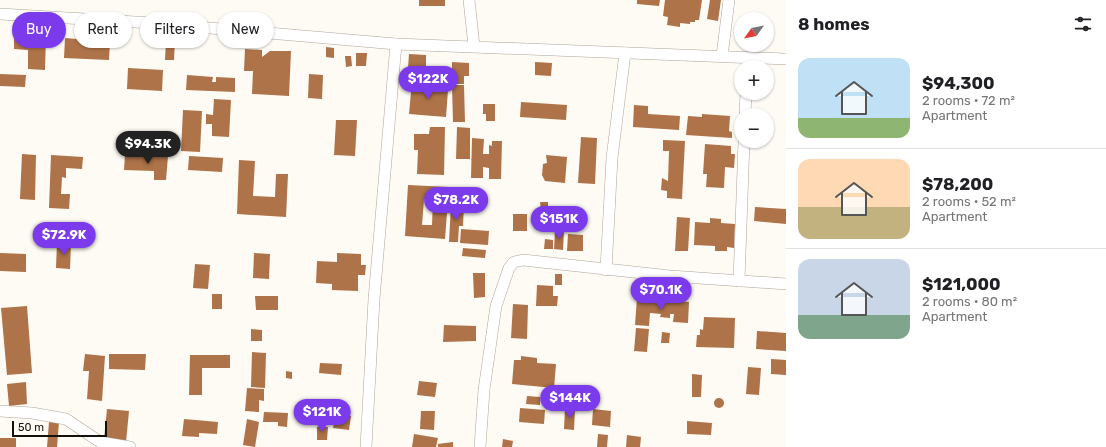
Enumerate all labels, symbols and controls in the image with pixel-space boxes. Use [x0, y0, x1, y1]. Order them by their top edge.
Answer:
chip: Buy [12, 12, 66, 48]
chip: Rent [74, 12, 132, 48]
chip: Filters [140, 12, 209, 48]
chip: New [217, 12, 274, 48]
north arrow [734, 12, 774, 52]
map controls [734, 12, 774, 148]
icon: filters [1072, 13, 1094, 35]
text: 8 homes [798, 14, 870, 34]
button: + [734, 60, 774, 100]
pin: $122K [400, 66, 456, 100]
text: $122K [408, 71, 448, 86]
text: $94,300 [922, 73, 995, 93]
icon: home [830, 74, 878, 122]
text: 2 rooms · 72 m² [922, 93, 1015, 108]
button: − [734, 108, 774, 148]
text: Apartment [922, 108, 987, 123]
pin: $94.3K [115, 131, 181, 165]
text: $94.3K [125, 136, 171, 151]
text: $78,200 [922, 174, 993, 194]
icon: home [830, 175, 878, 223]
pin: $78.2K [423, 187, 489, 221]
text: $78.2K [433, 192, 479, 207]
text: 2 rooms · 52 m² [922, 194, 1016, 209]
pin: $151K [531, 206, 587, 240]
text: Apartment [922, 209, 987, 224]
text: $151K [540, 211, 578, 226]
pin: $72.9K [31, 222, 97, 256]
text: $72.9K [42, 227, 86, 242]
text: $121,000 [922, 274, 1001, 294]
icon: home [830, 275, 878, 323]
pin: $70.1K [628, 277, 694, 311]
text: $70.1K [640, 282, 682, 297]
text: 2 rooms · 80 m² [922, 294, 1017, 309]
text: Apartment [922, 309, 987, 324]
pin: $144K [542, 385, 598, 419]
text: $144K [549, 390, 591, 405]
pin: $121K [294, 399, 350, 433]
text: $121K [303, 404, 341, 419]
scale bar [12, 419, 107, 438]
text: 50 m [18, 421, 44, 434]

